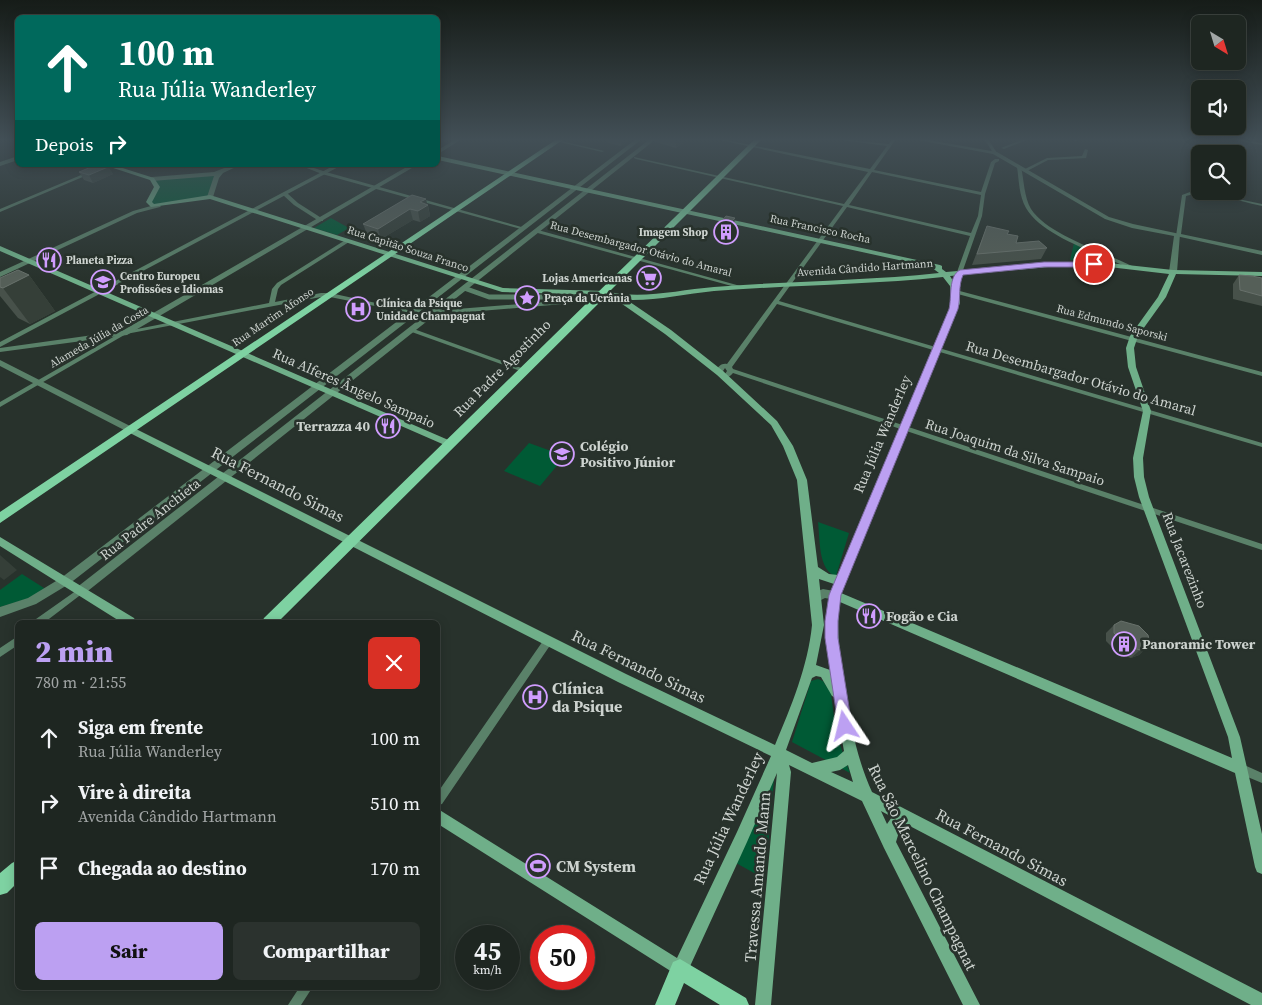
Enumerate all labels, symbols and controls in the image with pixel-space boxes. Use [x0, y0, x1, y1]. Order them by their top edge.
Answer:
north arrow [1191, 15, 1246, 70]
map controls [1191, 15, 1246, 200]
text: 100 m [118, 29, 214, 77]
icon: ahead [35, 35, 100, 100]
text: Rua Júlia Wanderley [118, 74, 316, 104]
button: sound [1191, 80, 1246, 135]
icon: right [103, 130, 131, 158]
text: Depois [35, 131, 93, 157]
button: search [1191, 145, 1246, 200]
street label: Rua Francisco Rocha [768, 211, 872, 247]
street label: Rua Desembargador Otávio do Amaral [548, 217, 734, 281]
building icon: Imagem Shop [713, 219, 739, 245]
street label: Rua Capitão Souza Franco [345, 222, 471, 276]
place label: Imagem Shop [639, 225, 708, 240]
pin [1073, 243, 1115, 285]
restaurant icon: Planeta Pizza [36, 247, 62, 273]
icon: arrive [1080, 250, 1108, 278]
place label: Planeta Pizza [66, 253, 133, 268]
street label: Avenida Cândido Hartmann [796, 256, 934, 280]
supermarket icon: Lojas Americanas [636, 265, 662, 291]
school or university icon: Centro Europeu Profissões e Idiomas [90, 269, 116, 295]
place label: Centro Europeu Profissões e Idiomas [120, 269, 223, 297]
place label: Lojas Americanas [542, 271, 632, 286]
street label: Rua Martim Afonso [229, 284, 317, 350]
place icon: Praça da Ucrânia [514, 285, 540, 311]
place label: Praça da Ucrânia [544, 291, 630, 306]
hospital icon: Clínica da Psique Unidade Champagnat [345, 296, 371, 322]
place label: Clínica da Psique Unidade Champagnat [376, 296, 486, 324]
street label: Rua Edmundo Saporski [1055, 301, 1169, 345]
street label: Alameda Júlia da Costa [47, 302, 152, 371]
street label: Rua Padre Agostinho [449, 315, 555, 421]
street label: Rua Desembargador Otávio do Amaral [964, 335, 1198, 421]
street label: Rua Alferes Ângelo Sampaio [270, 343, 439, 433]
street label: Rua Júlia Wanderley [848, 371, 916, 496]
restaurant icon: Terrazza 40 [375, 413, 401, 439]
street label: Rua Joaquim da Silva Sampaio [923, 413, 1108, 491]
place label: Terrazza 40 [296, 416, 370, 436]
place label: Colégio Positivo Júnior [580, 436, 676, 472]
street label: Rua Fernando Simas [208, 441, 348, 527]
school or university icon: Colégio Positivo Júnior [549, 441, 575, 467]
street label: Rua Padre Anchieta [95, 473, 205, 565]
street label: Rua Jacarezinho [1157, 509, 1213, 611]
restaurant icon: Fogão e Cia [856, 603, 882, 629]
place label: Fogão e Cia [886, 606, 958, 626]
street label: Rua Fernando Simas [568, 624, 710, 708]
text: 2 min [35, 631, 113, 672]
building icon: Panoramic Tower [1111, 631, 1137, 657]
place label: Panoramic Tower [1142, 634, 1256, 654]
button: close [368, 637, 420, 689]
text: 780 m · 21:55 [35, 671, 126, 693]
place label: Clínica da Psique [552, 677, 622, 717]
hospital icon: Clínica da Psique [522, 684, 548, 710]
position arrow [818, 699, 870, 751]
text: Siga em frente [78, 714, 203, 740]
icon: ahead [35, 724, 63, 752]
text: 100 m [370, 725, 420, 751]
text: Rua Júlia Wanderley [78, 740, 222, 762]
street label: Rua Júlia Wanderley [688, 747, 769, 888]
street label: Rua São Marcelino Champagnat [863, 760, 983, 975]
text: Vire à direita [78, 779, 191, 805]
icon: right [35, 789, 63, 817]
text: 510 m [370, 790, 420, 816]
street label: Travessa Amando Mann [739, 790, 775, 963]
street label: Rua Fernando Simas [932, 803, 1072, 891]
text: Avenida Cândido Hartmann [78, 805, 277, 827]
sports icon: CM System [525, 853, 551, 879]
icon: arrive [35, 854, 63, 882]
text: Chegada ao destino [78, 855, 247, 881]
text: 170 m [370, 855, 420, 881]
place label: CM System [556, 855, 637, 877]
button: Sair [35, 922, 223, 980]
button: Compartilhar [233, 922, 420, 980]
speed limit sign: 50 [530, 925, 595, 990]
text: 45 [474, 934, 501, 968]
text: km/h [473, 962, 502, 978]

